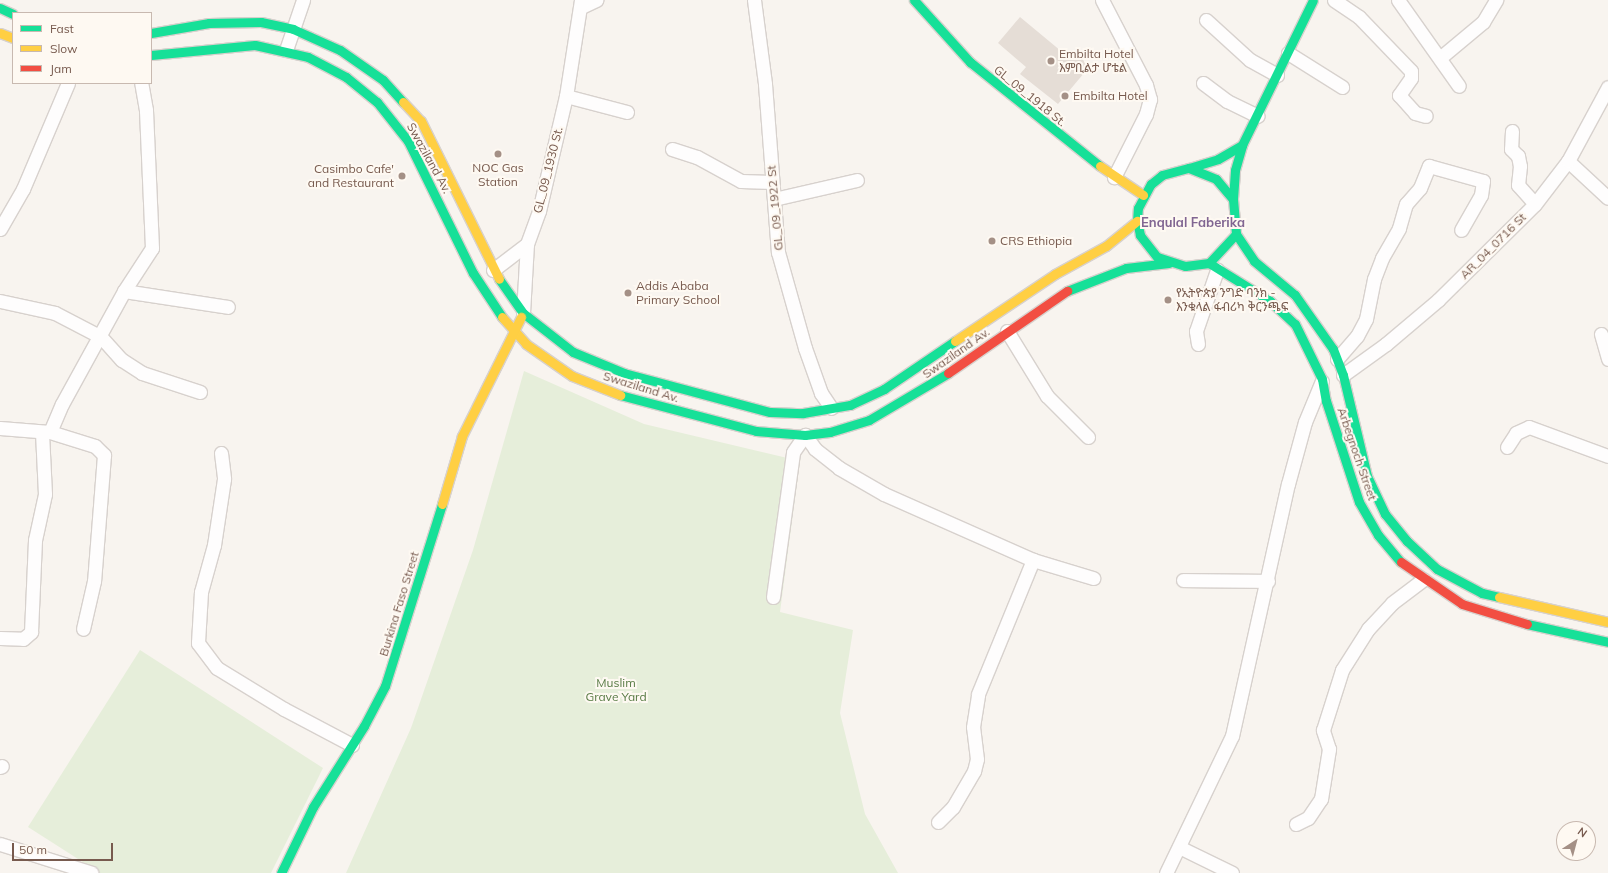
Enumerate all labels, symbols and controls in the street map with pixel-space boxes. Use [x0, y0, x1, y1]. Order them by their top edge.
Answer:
legend [12, 12, 152, 84]
text: Fast [50, 21, 74, 36]
text: Slow [50, 41, 78, 56]
place label: Embilta Hotel እምቢልታ ሆቴል [1059, 47, 1134, 75]
marker: Embilta Hotel እምቢልታ ሆቴል [1046, 56, 1056, 66]
text: Jam [50, 61, 72, 76]
street label: GL_09_1918 St. [991, 63, 1069, 129]
place label: Embilta Hotel [1073, 89, 1148, 103]
marker: Embilta Hotel [1060, 91, 1070, 101]
street label: Swaziland Av. [404, 120, 454, 196]
street label: GL_09_1930 St. [530, 125, 566, 215]
marker: NOC Gas Station [493, 149, 503, 159]
place label: NOC Gas Station [472, 161, 524, 189]
place label: Casimbo Cafe' and Restaurant [308, 162, 394, 190]
street label: GL_09_1922 St [764, 165, 786, 251]
marker: Casimbo Cafe' and Restaurant [397, 171, 407, 181]
street label: AR_04_0716 St [1457, 210, 1529, 282]
district label: Enqulal Faberika [1141, 214, 1245, 230]
place label: CRS Ethiopia [1000, 234, 1072, 248]
marker: CRS Ethiopia [987, 236, 997, 246]
place label: Addis Ababa Primary School [636, 279, 720, 307]
place label: የኢትዮጵያ ንግድ ባንክ - እንቁላል ፋብሪካ ቅርንጫፍ [1176, 286, 1288, 314]
marker: Addis Ababa Primary School [623, 288, 633, 298]
marker: የኢትዮጵያ ንግድ ባንክ - እንቁላል ፋብሪካ ቅርንጫፍ [1163, 295, 1173, 305]
street label: Swaziland Av. [920, 325, 992, 381]
street label: Swaziland Av. [601, 369, 681, 405]
street label: Arbegnoch Street [1334, 406, 1380, 502]
street label: Burkina Faso Street [376, 550, 422, 658]
park label: Muslim Grave Yard [585, 676, 647, 704]
north arrow [1556, 821, 1596, 861]
text: N [1575, 824, 1590, 840]
scale bar [14, 835, 115, 861]
text: 50 m [19, 842, 47, 857]

